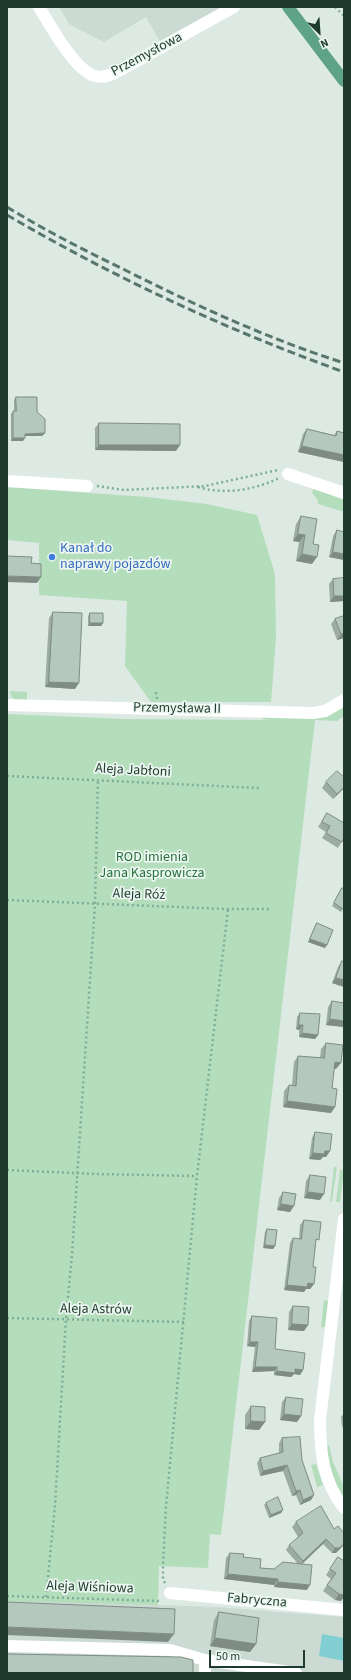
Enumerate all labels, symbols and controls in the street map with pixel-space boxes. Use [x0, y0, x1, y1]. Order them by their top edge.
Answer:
north arrow [299, 12, 339, 52]
street label: Przemysłowa [109, 29, 185, 81]
text: N [318, 35, 331, 52]
place label: Kanał do naprawy pojazdów [60, 541, 171, 574]
marker: Kanał do naprawy pojazdów [47, 552, 57, 562]
street label: Przemysława II [133, 700, 221, 718]
street label: Aleja Jabłoni [95, 761, 171, 781]
park label: ROD imienia Jana Kasprowicza [100, 850, 204, 882]
street label: Aleja Róż [112, 886, 166, 904]
street label: Aleja Astrów [60, 1301, 132, 1319]
street label: Aleja Wiśniowa [46, 1578, 134, 1598]
street label: Fabryczna [226, 1590, 288, 1612]
scale bar [211, 1642, 307, 1668]
text: 50 m [216, 1648, 240, 1665]

